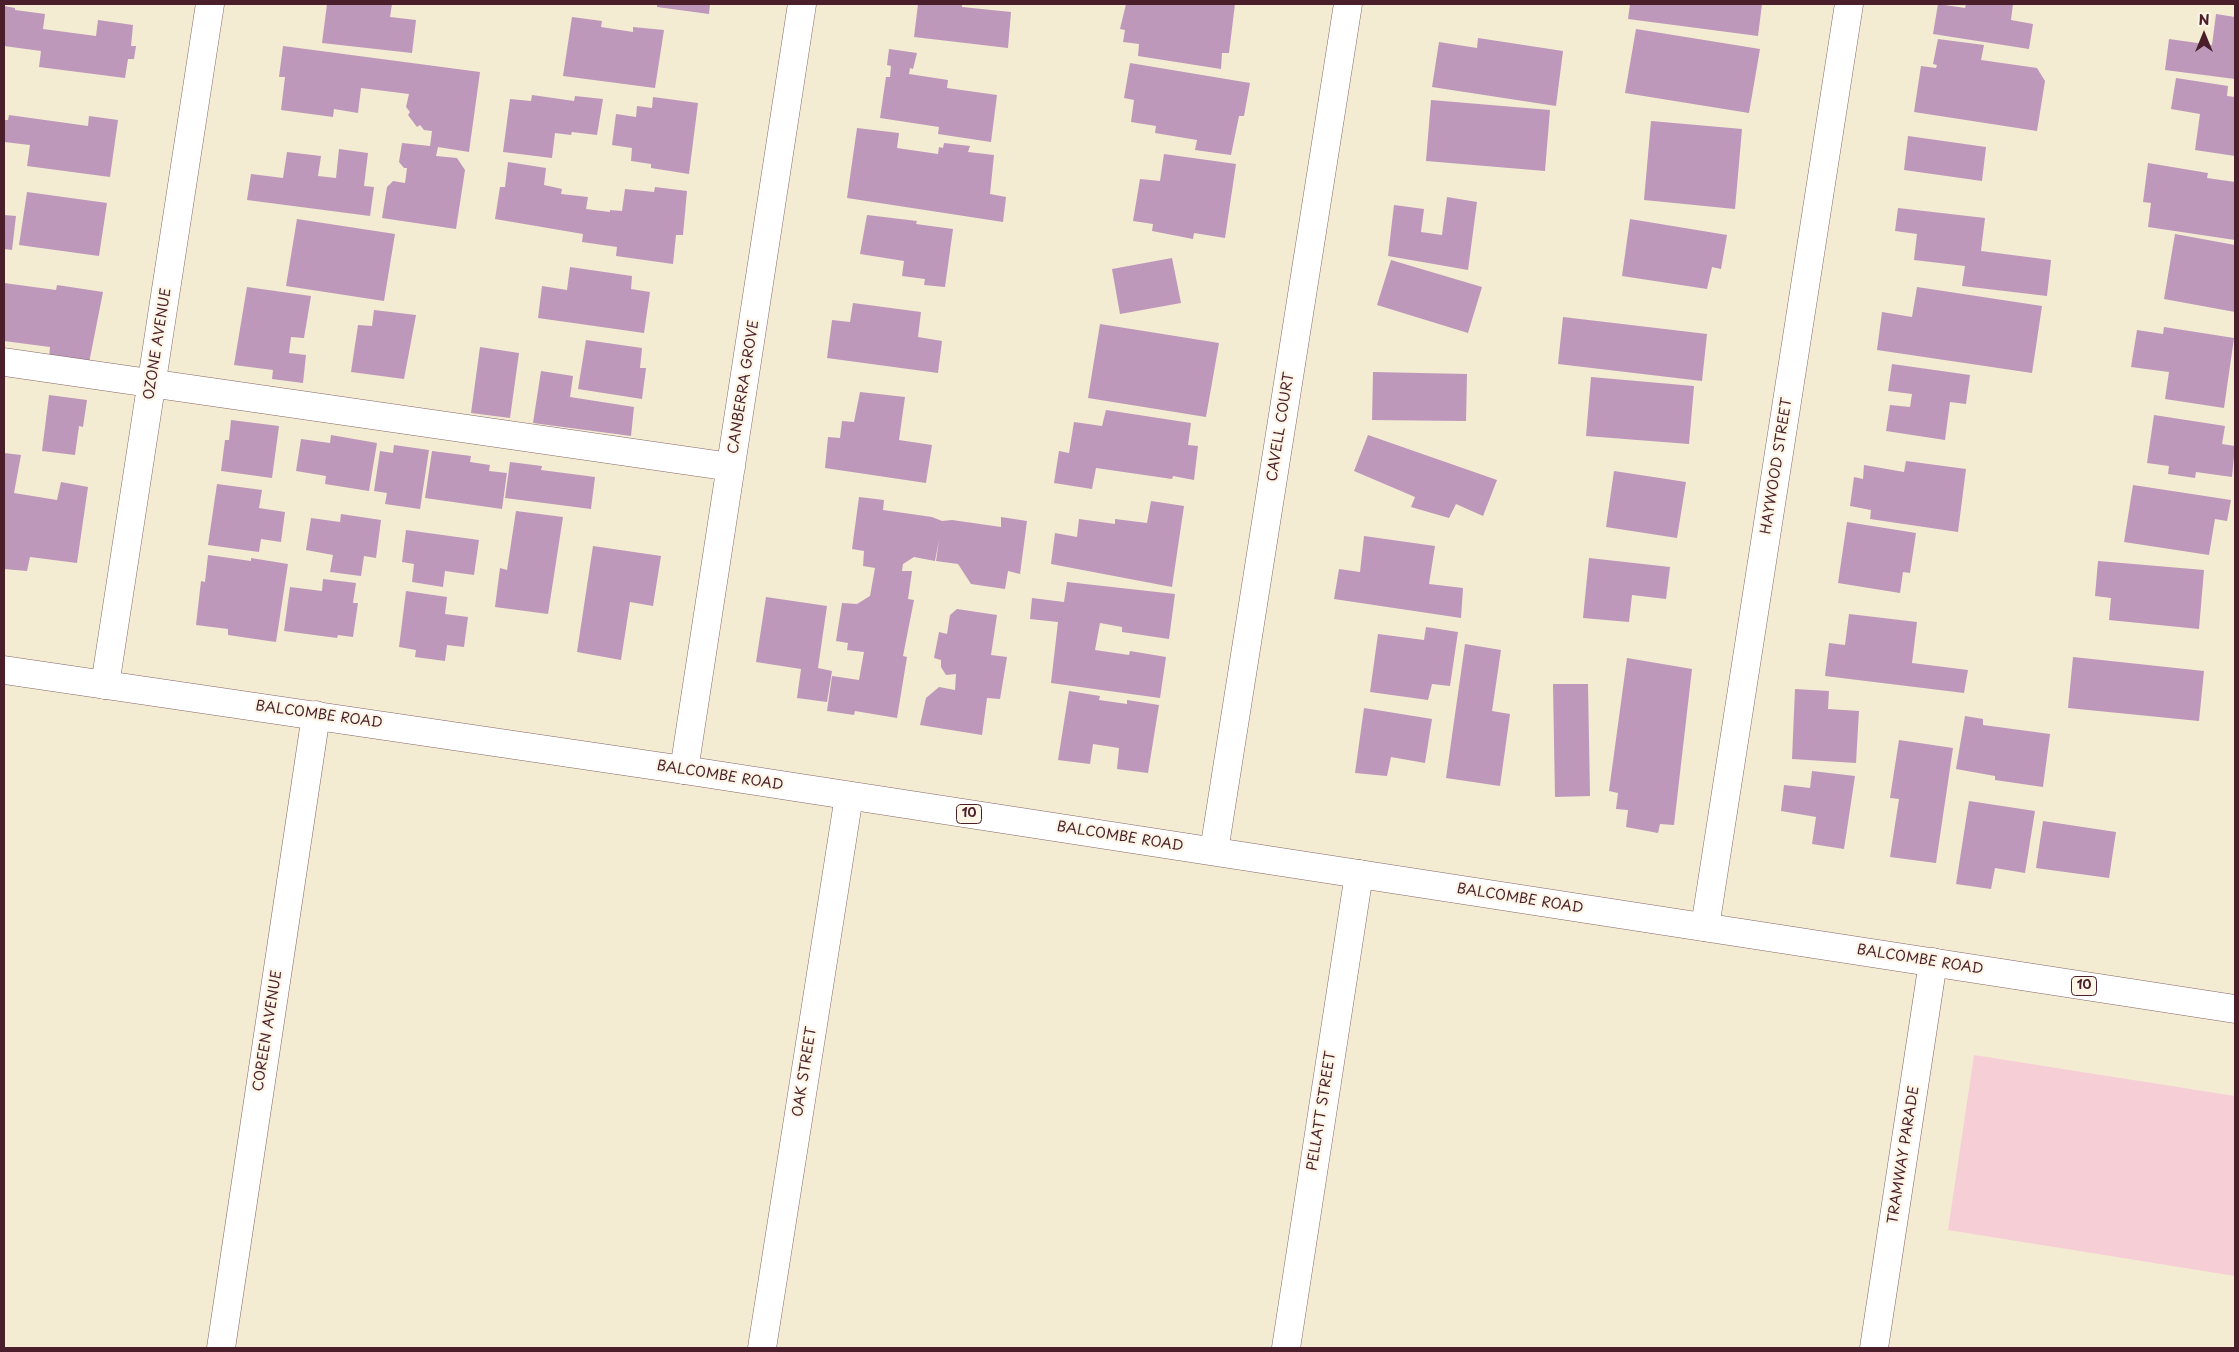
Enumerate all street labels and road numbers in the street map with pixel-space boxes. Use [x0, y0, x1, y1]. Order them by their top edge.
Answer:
street label: OZONE AVENUE [141, 287, 175, 401]
street label: CANBERRA GROVE [725, 319, 763, 455]
street label: CAVELL COURT [1264, 371, 1298, 483]
street label: HAYWOOD STREET [1758, 397, 1796, 535]
street label: BALCOMBE ROAD [254, 698, 384, 732]
street label: BALCOMBE ROAD [655, 758, 785, 794]
road number: 10 [956, 804, 982, 824]
street label: BALCOMBE ROAD [1055, 819, 1185, 855]
street label: BALCOMBE ROAD [1455, 881, 1585, 917]
street label: BALCOMBE ROAD [1855, 942, 1985, 978]
street label: COREEN AVENUE [250, 969, 286, 1093]
road number: 10 [2072, 976, 2096, 996]
street label: OAK STREET [790, 1026, 820, 1118]
street label: PELLATT STREET [1304, 1050, 1340, 1172]
street label: TRAMWAY PARADE [1885, 1085, 1923, 1225]

